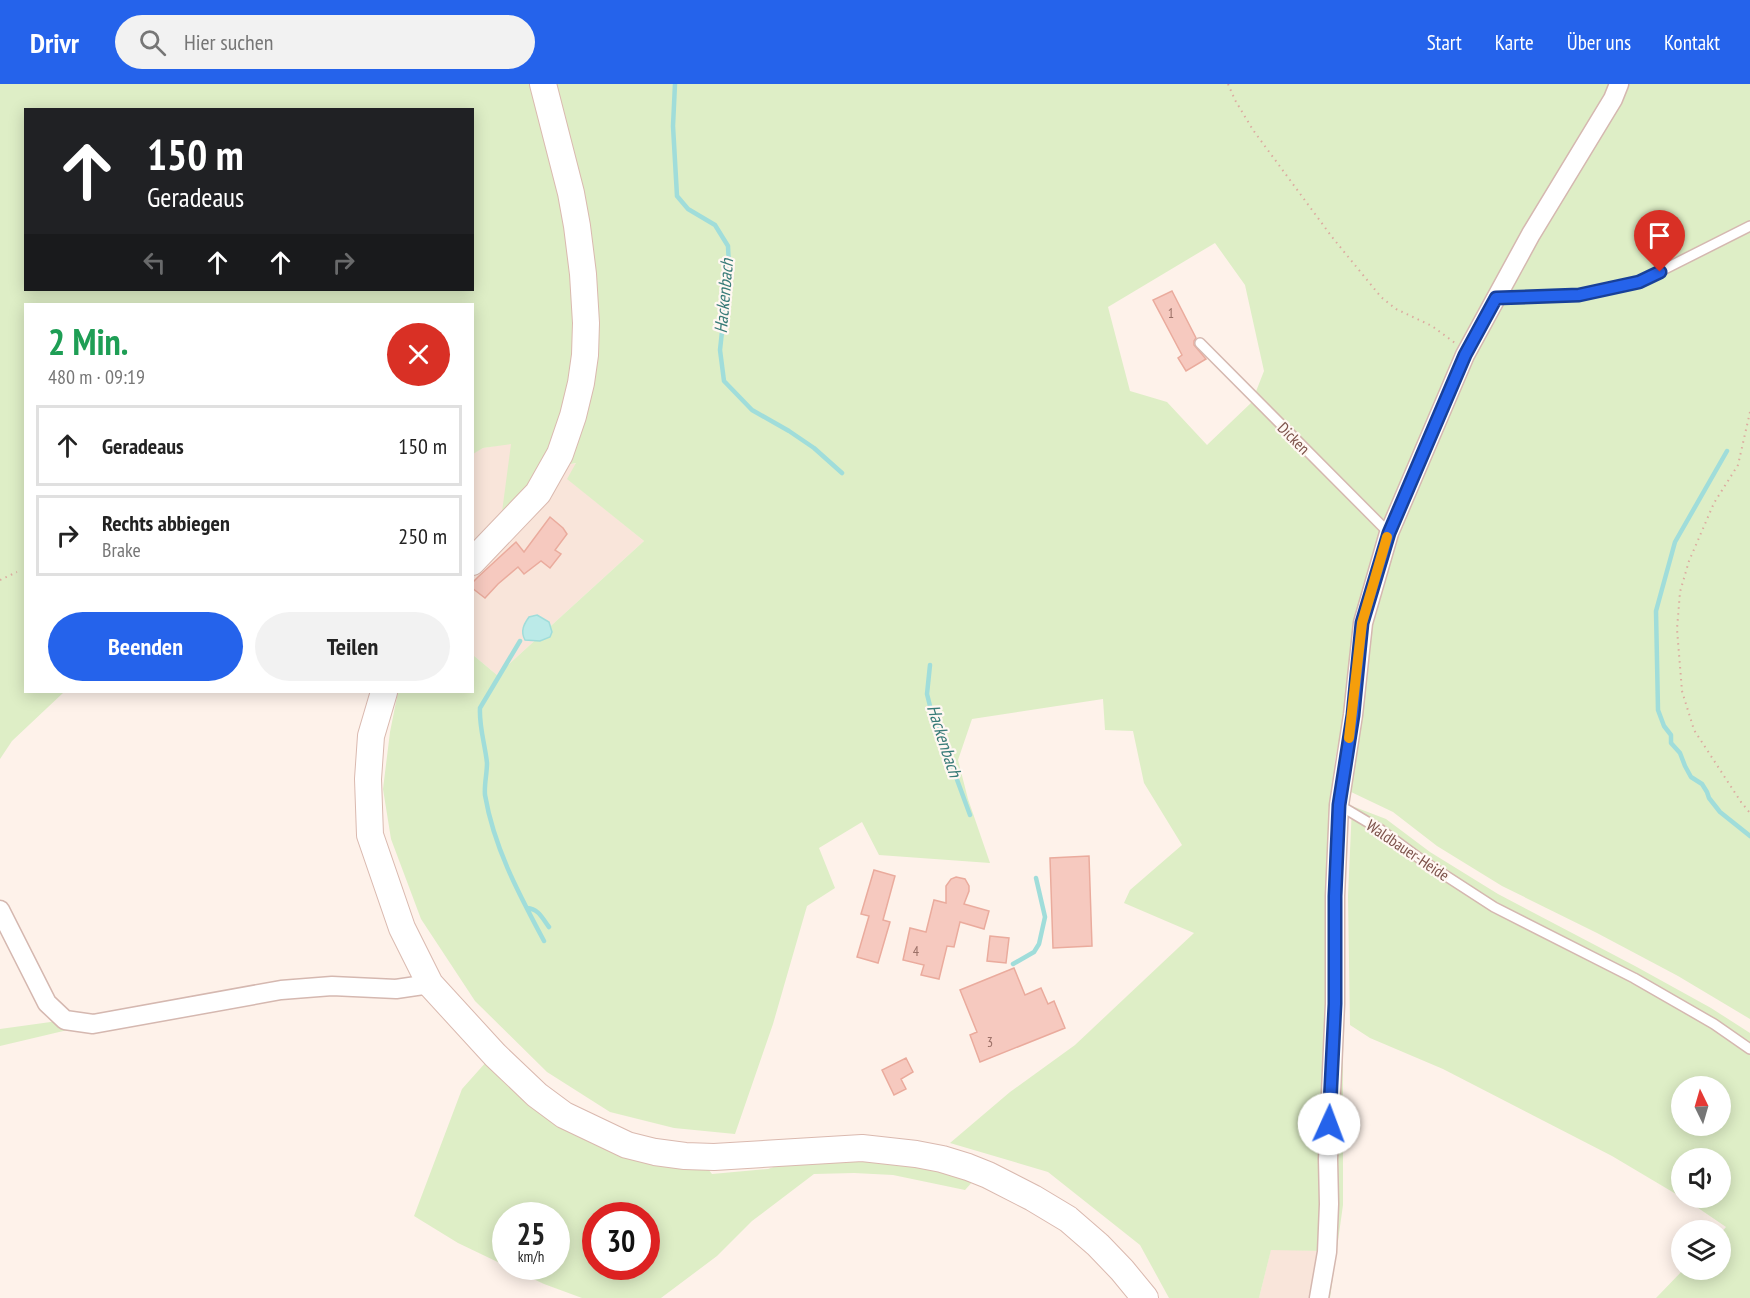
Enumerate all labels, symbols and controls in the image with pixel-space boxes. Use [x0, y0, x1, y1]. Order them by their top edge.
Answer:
search box [115, 15, 535, 69]
text: Drivr [30, 24, 79, 61]
icon: search [136, 26, 169, 59]
text: Hier suchen [184, 28, 273, 56]
text: Start [1427, 29, 1462, 56]
text: Karte [1495, 29, 1534, 56]
text: Über uns [1567, 29, 1631, 56]
text: Kontakt [1664, 29, 1720, 56]
text: 150 m [147, 127, 244, 182]
icon: ahead [48, 132, 126, 210]
text: Geradeaus [147, 180, 244, 214]
pin [1634, 210, 1685, 272]
icon: arrive [1643, 219, 1676, 252]
icon: left [138, 246, 171, 279]
icon: ahead [201, 246, 234, 279]
icon: ahead [264, 246, 297, 279]
icon: right [327, 246, 360, 279]
water label: Hackenbach [709, 257, 738, 334]
house number: 1 [1168, 304, 1174, 322]
text: 2 Min. [48, 318, 128, 365]
button: close [387, 323, 450, 386]
text: 480 m · 09:19 [48, 364, 145, 390]
street label: Dicken [1274, 418, 1314, 458]
icon: ahead [51, 429, 84, 462]
text: Geradeaus [102, 432, 184, 460]
text: 150 m [398, 432, 447, 460]
text: Rechts abbiegen [102, 509, 230, 537]
icon: right [51, 519, 84, 552]
text: 250 m [398, 522, 447, 550]
text: Brake [102, 537, 141, 563]
button: Beenden [48, 612, 243, 681]
button: Teilen [255, 612, 450, 681]
water label: Hackenbach [922, 702, 967, 781]
street label: Waldbauer-Heide [1363, 815, 1453, 885]
house number: 4 [913, 942, 920, 960]
house number: 3 [987, 1033, 993, 1051]
north arrow [1671, 1076, 1731, 1136]
map controls [1671, 1076, 1731, 1280]
position arrow [1297, 1092, 1361, 1156]
button: sound [1671, 1148, 1731, 1208]
speed limit sign: 30 [582, 1202, 660, 1280]
text: 25 [517, 1214, 545, 1253]
button: layers [1671, 1220, 1731, 1280]
text: km/h [518, 1247, 544, 1266]

